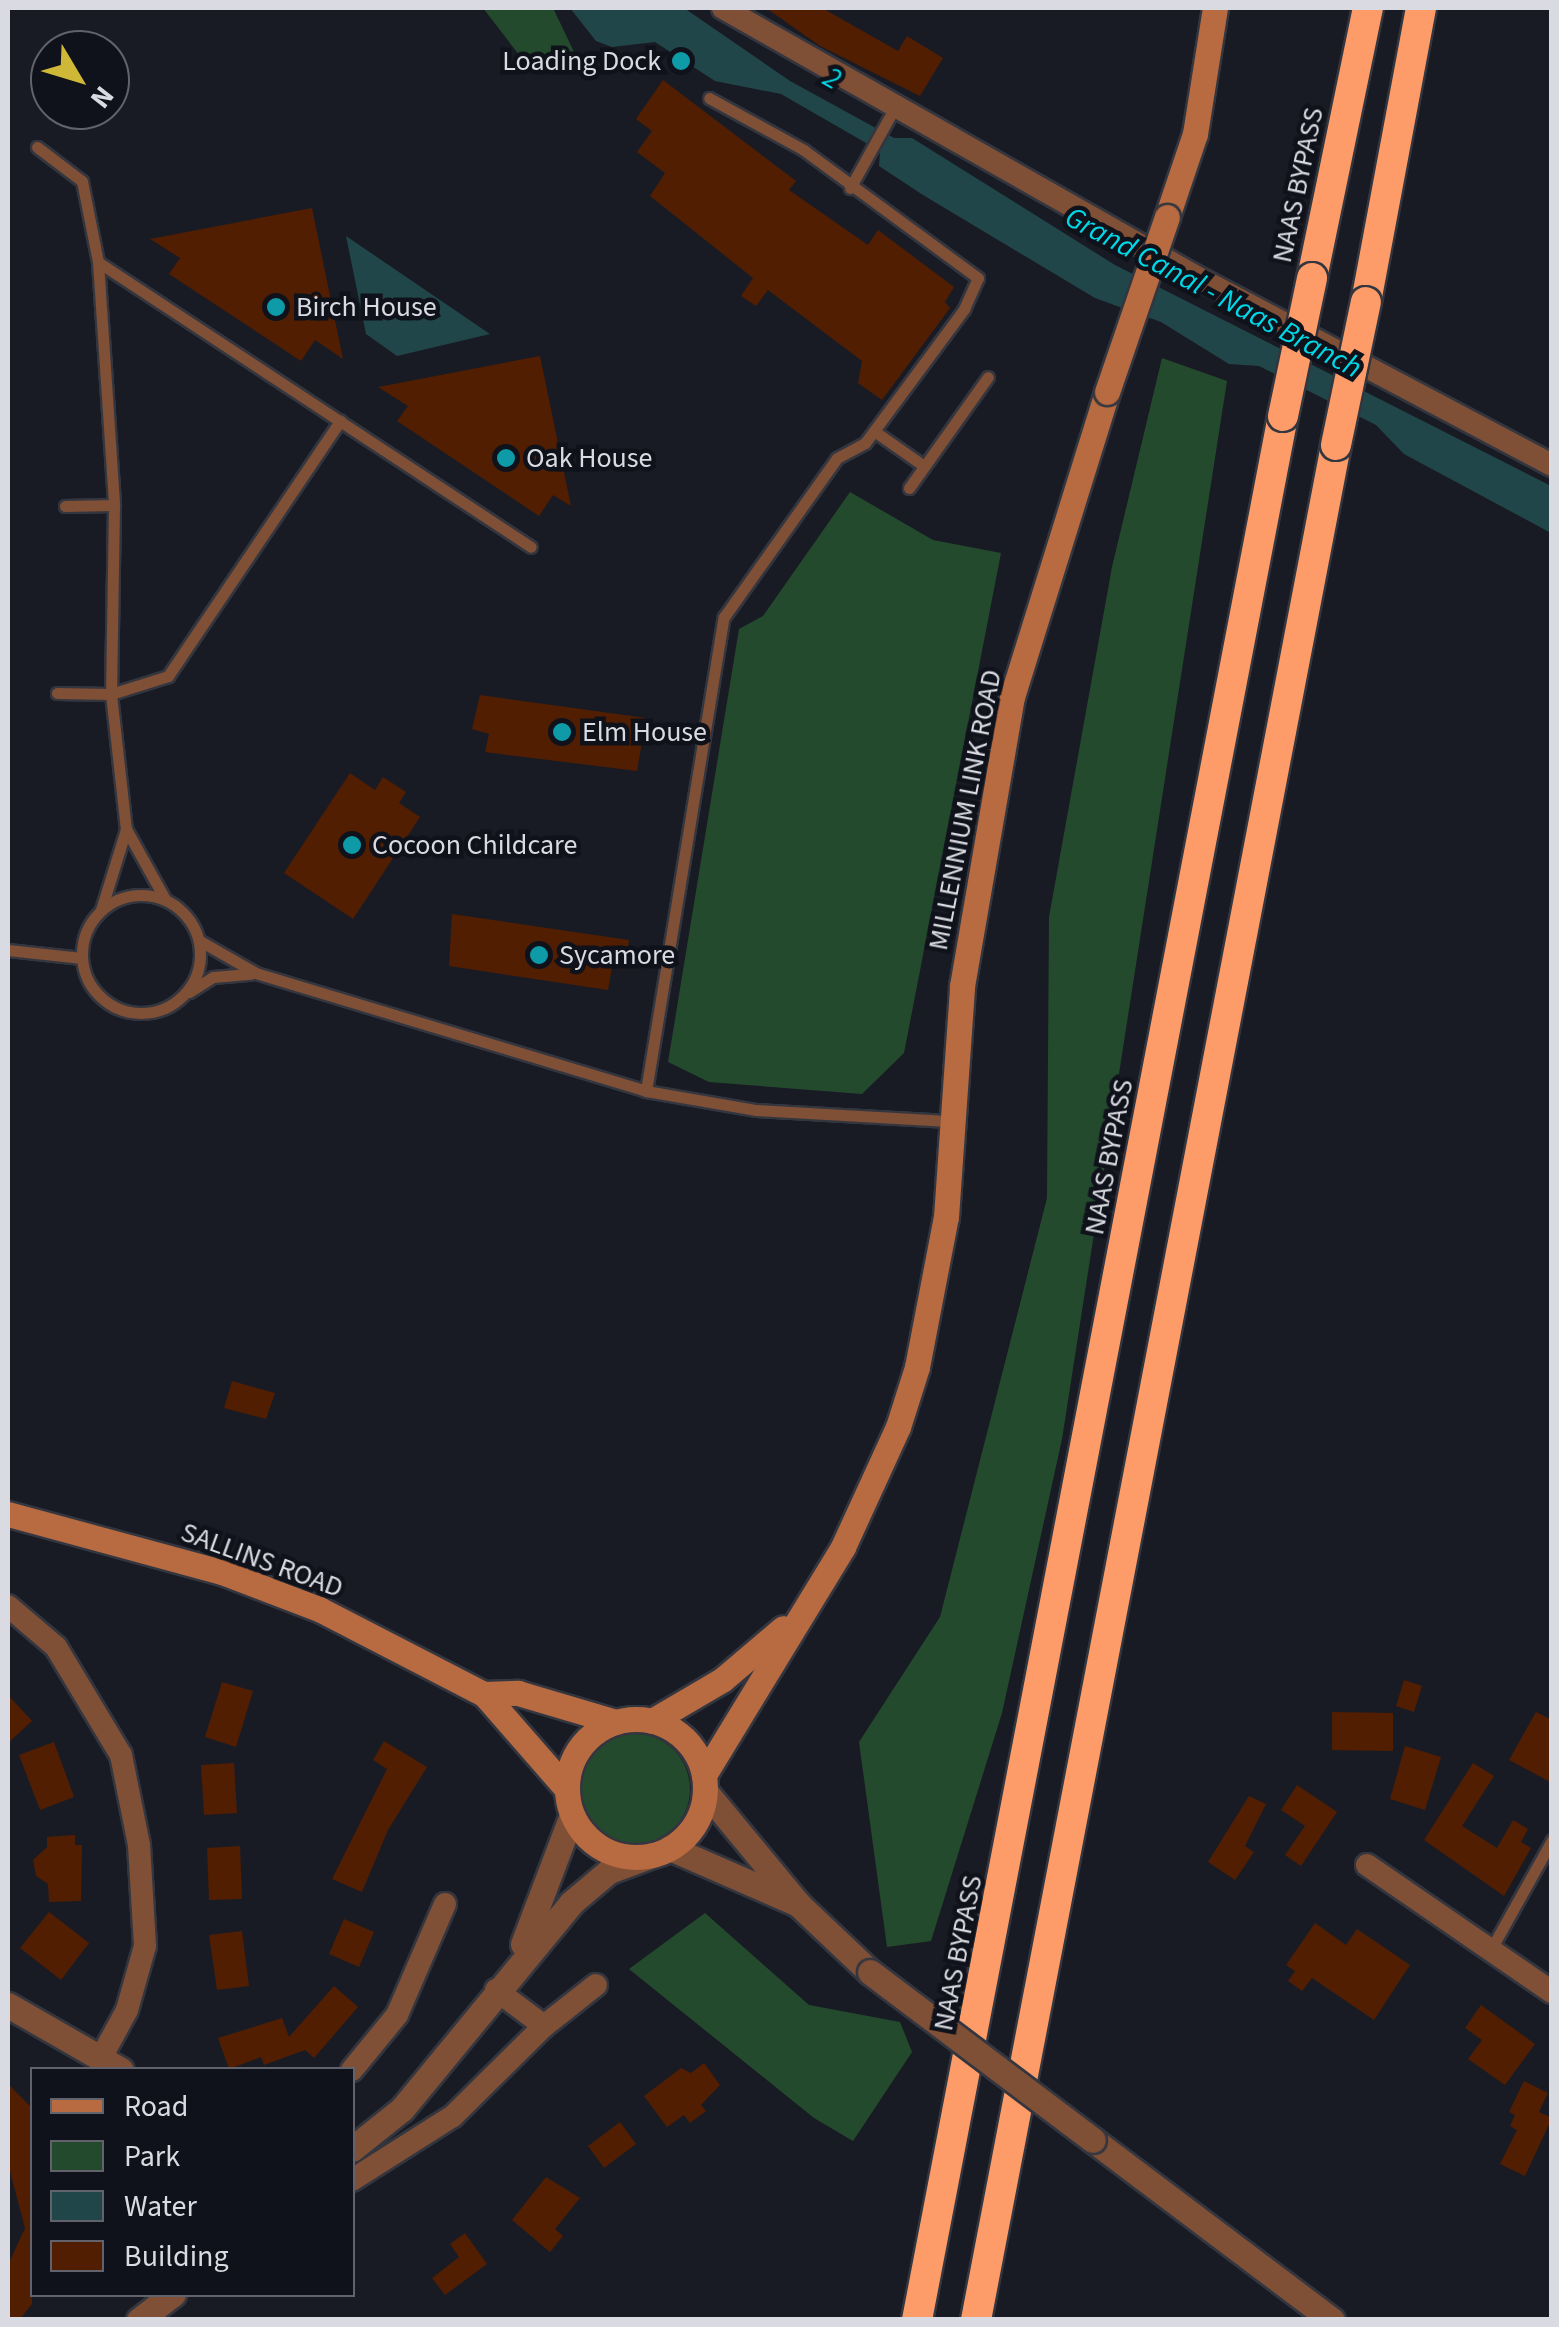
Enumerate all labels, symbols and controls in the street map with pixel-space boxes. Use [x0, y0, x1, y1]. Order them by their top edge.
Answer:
north arrow [30, 30, 130, 130]
place label: Loading Dock [502, 44, 661, 78]
marker: Loading Dock [670, 50, 692, 72]
water label: 2 [817, 60, 847, 98]
text: N [81, 78, 124, 117]
street label: NAAS BYPASS [1265, 104, 1331, 266]
water label: Grand Canal - Naas Branch [1059, 199, 1367, 387]
place label: Birch House [296, 290, 437, 324]
marker: Birch House [265, 296, 287, 318]
place label: Oak House [526, 441, 652, 475]
marker: Oak House [495, 447, 517, 469]
street label: MILLENNIUM LINK ROAD [921, 667, 1009, 953]
place label: Elm House [582, 715, 707, 749]
marker: Elm House [551, 721, 573, 743]
place label: Cocoon Childcare [372, 828, 577, 862]
marker: Cocoon Childcare [341, 834, 363, 856]
place label: Sycamore [559, 938, 675, 972]
marker: Sycamore [528, 944, 550, 966]
street label: NAAS BYPASS [1077, 1076, 1141, 1238]
street label: SALLINS ROAD [176, 1515, 348, 1605]
street label: NAAS BYPASS [926, 1872, 990, 2034]
legend [30, 2067, 355, 2297]
text: Road [124, 2085, 188, 2128]
text: Park [124, 2135, 180, 2178]
text: Water [124, 2185, 197, 2228]
text: Building [124, 2235, 229, 2278]

